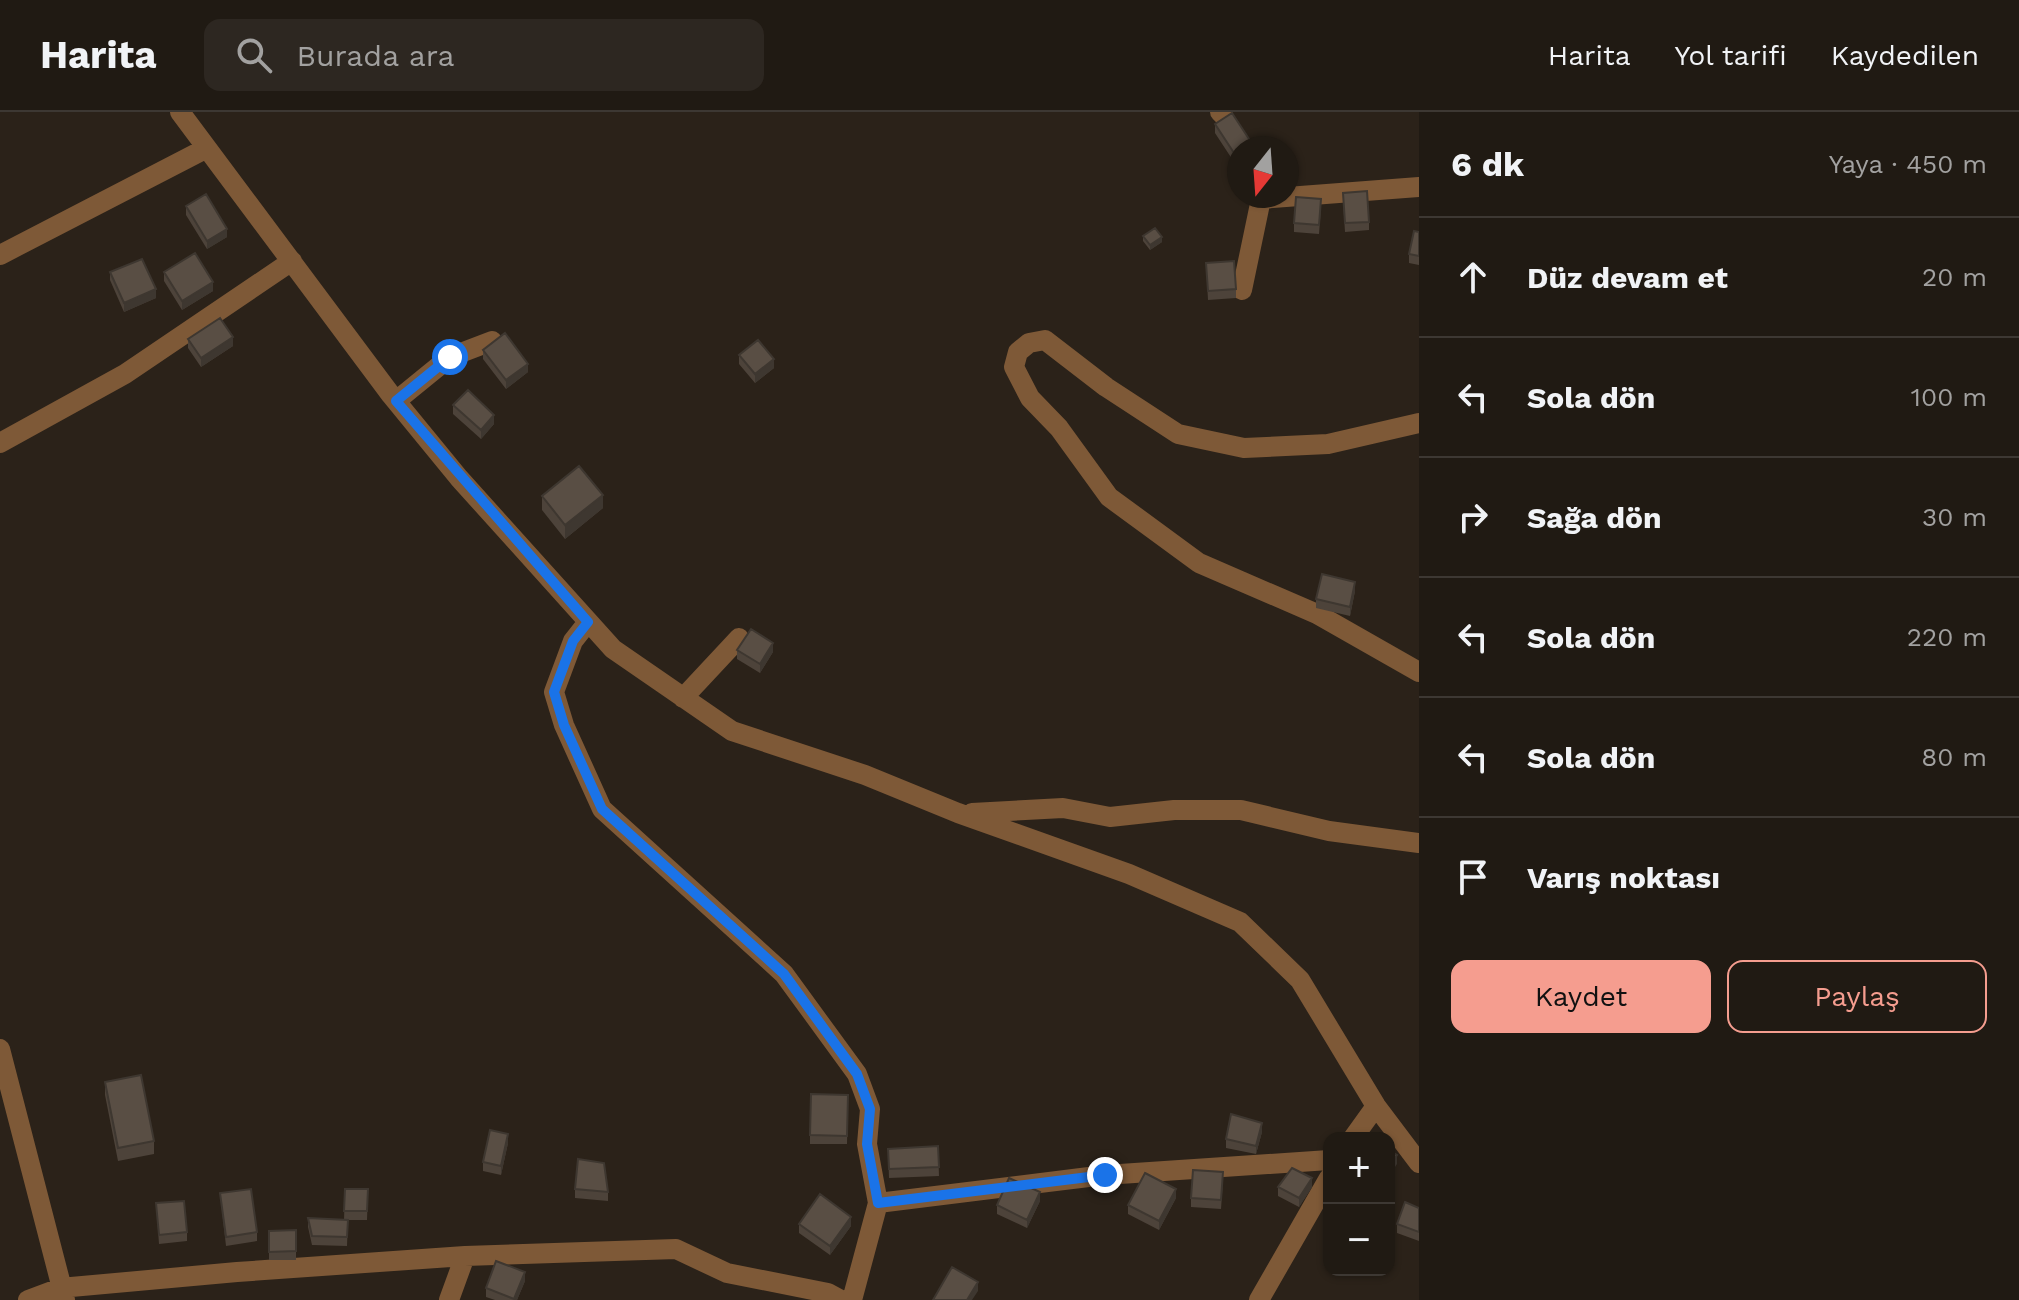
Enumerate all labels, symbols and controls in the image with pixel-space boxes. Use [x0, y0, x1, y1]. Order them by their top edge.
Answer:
search box [204, 19, 764, 91]
text: Harita [40, 33, 156, 77]
icon: search [232, 33, 276, 77]
text: Burada ara [296, 38, 454, 73]
text: Harita [1548, 39, 1630, 72]
text: Yol tarifi [1674, 39, 1787, 72]
text: Kaydedilen [1831, 39, 1979, 72]
north arrow [1227, 136, 1299, 208]
text: 6 dk [1451, 144, 1524, 184]
text: Yaya · 450 m [1829, 149, 1987, 179]
icon: ahead [1451, 255, 1495, 299]
text: Düz devam et [1527, 260, 1728, 295]
text: 20 m [1922, 262, 1987, 292]
route start [432, 339, 468, 375]
icon: left [1451, 375, 1495, 419]
text: Sola dön [1527, 380, 1655, 415]
text: 100 m [1911, 382, 1987, 412]
icon: right [1451, 495, 1495, 539]
text: Sağa dön [1527, 500, 1662, 535]
text: 30 m [1922, 502, 1987, 532]
icon: left [1451, 615, 1495, 659]
text: Sola dön [1527, 620, 1655, 655]
text: 220 m [1907, 622, 1987, 652]
icon: left [1451, 735, 1495, 779]
text: Sola dön [1527, 740, 1655, 775]
text: 80 m [1921, 742, 1987, 772]
icon: arrive [1451, 855, 1495, 899]
text: Varış noktası [1527, 860, 1720, 895]
button: Kaydet [1451, 960, 1711, 1033]
button: Paylaş [1727, 960, 1987, 1033]
map controls [1323, 1132, 1395, 1276]
button: + [1323, 1132, 1395, 1204]
route end [1087, 1157, 1123, 1193]
button: − [1323, 1204, 1395, 1276]

